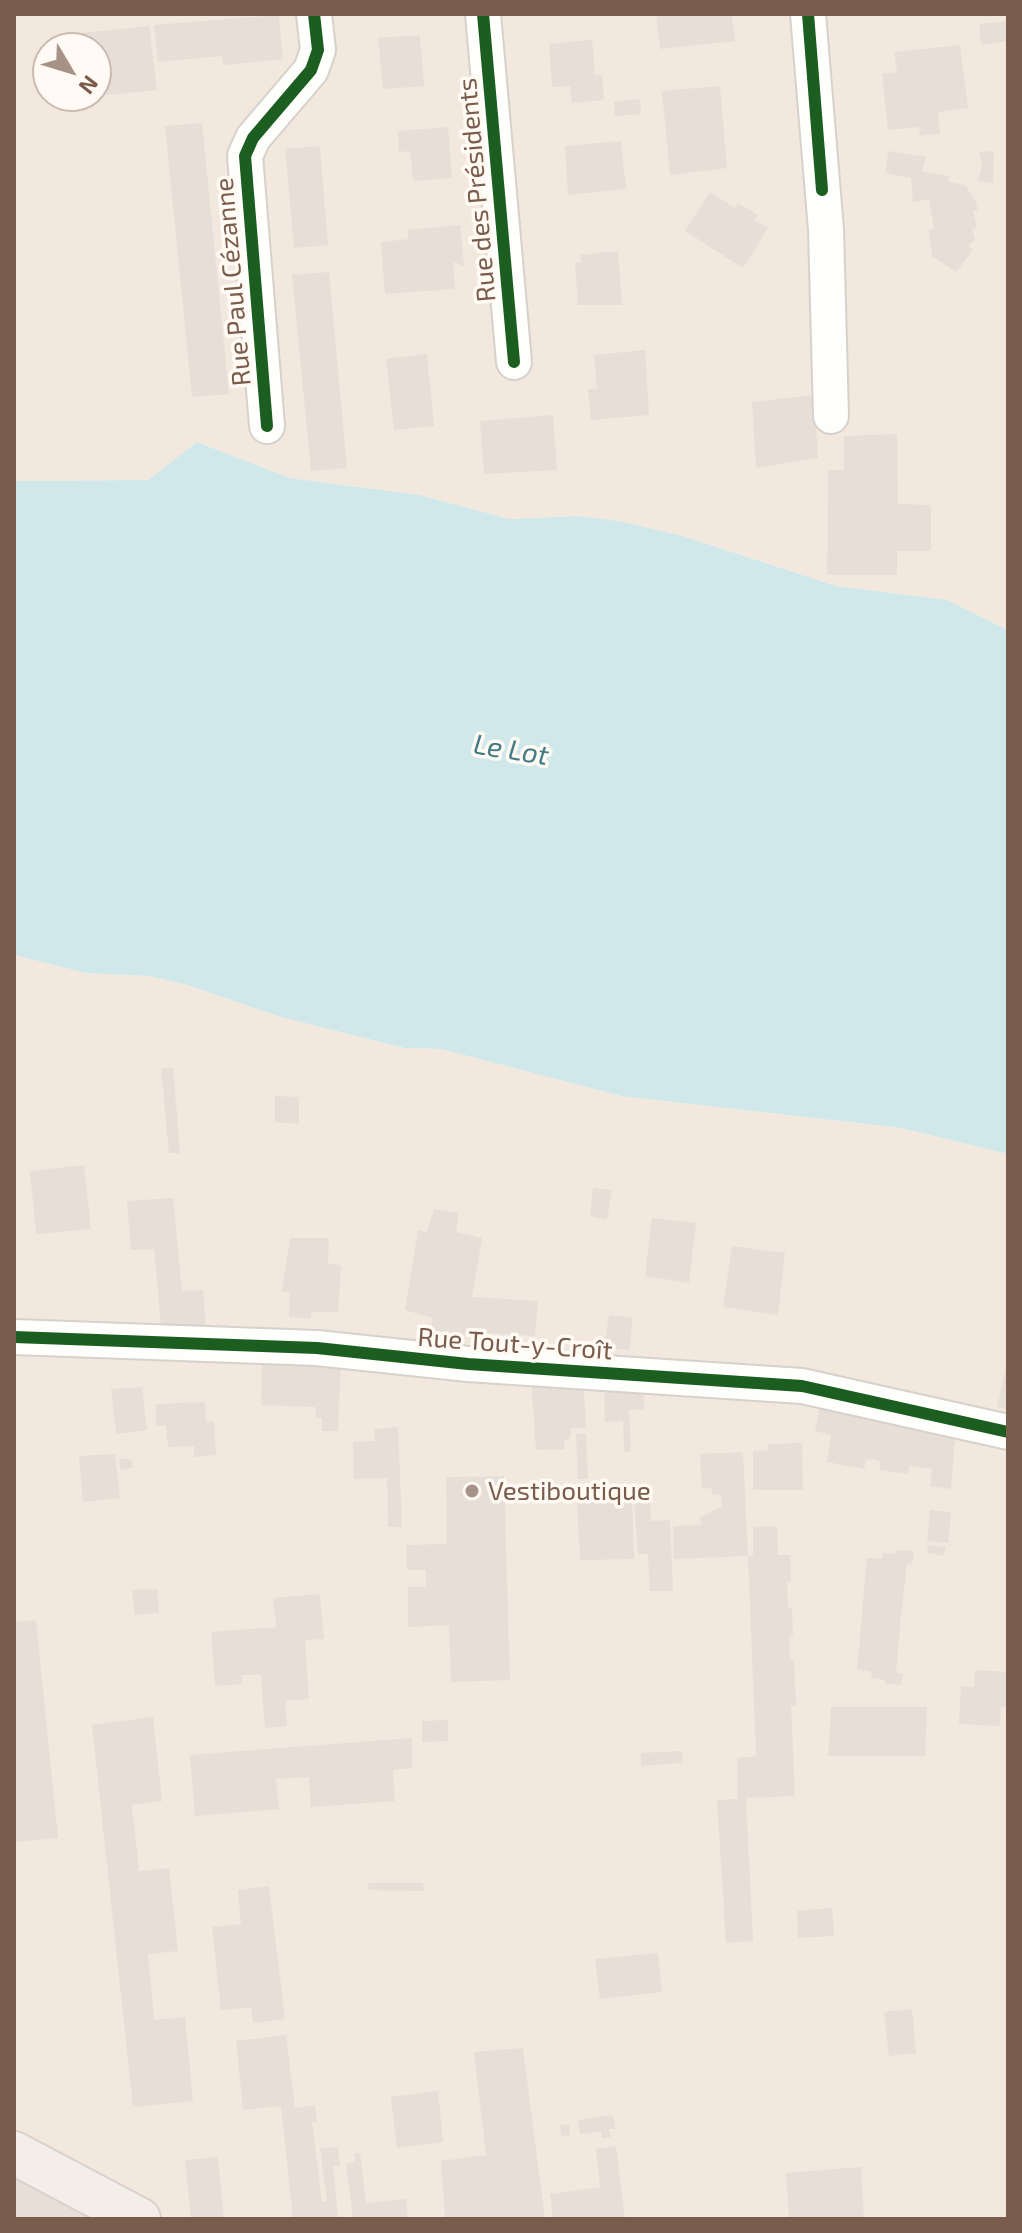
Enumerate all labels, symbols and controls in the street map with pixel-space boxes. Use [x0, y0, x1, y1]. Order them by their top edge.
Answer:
north arrow [32, 32, 112, 112]
text: N [74, 71, 104, 100]
street label: Rue des Présidents [452, 77, 502, 303]
street label: Rue Paul Cézanne [208, 177, 258, 387]
water label: Le Lot [471, 727, 551, 773]
street label: Rue Tout-y-Croît [416, 1322, 614, 1366]
place label: Vestiboutique [488, 1475, 651, 1507]
marker: Vestiboutique [463, 1482, 481, 1500]

